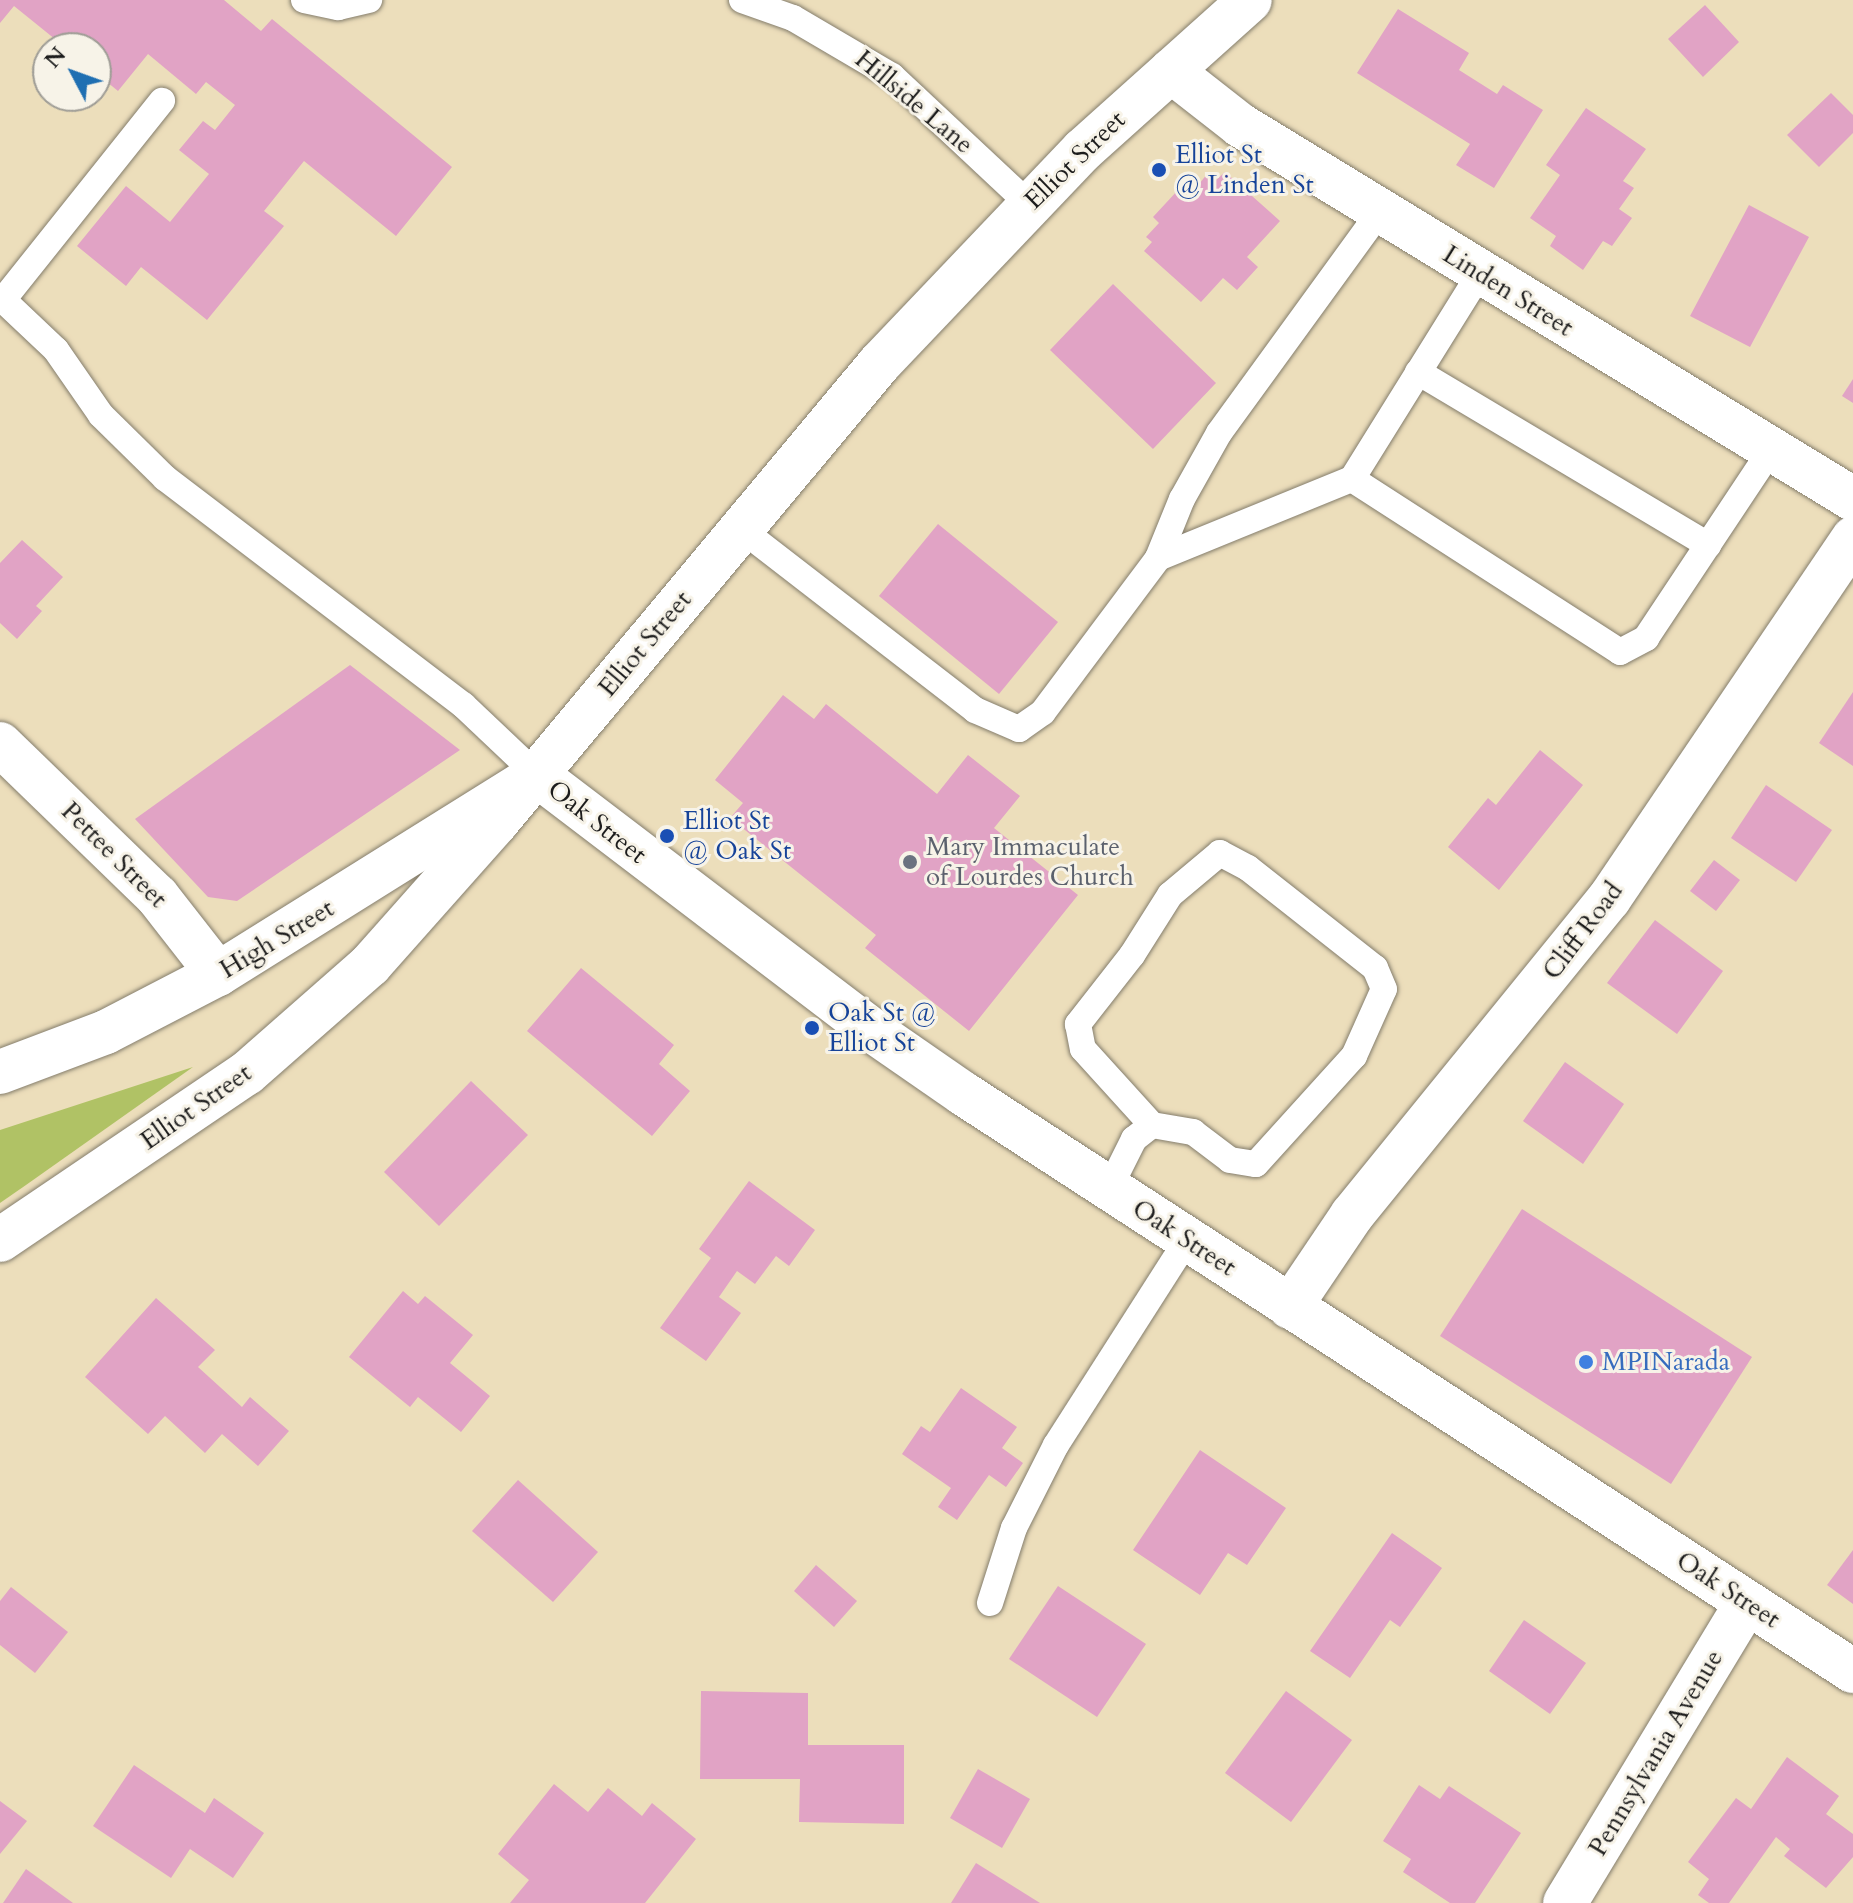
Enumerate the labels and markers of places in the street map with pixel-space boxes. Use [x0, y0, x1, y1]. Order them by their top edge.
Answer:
place label: Elliot St @ Linden St [1175, 139, 1314, 200]
marker: Elliot St @ Linden St [1150, 161, 1168, 179]
place label: Elliot St @ Oak St [683, 805, 791, 866]
marker: Elliot St @ Oak St [658, 827, 676, 845]
place label: Mary Immaculate of Lourdes Church [926, 831, 1134, 892]
marker: Mary Immaculate of Lourdes Church [901, 853, 919, 871]
place label: Oak St @ Elliot St [828, 997, 936, 1058]
marker: Oak St @ Elliot St [803, 1019, 821, 1037]
place label: MPINarada [1602, 1346, 1730, 1378]
marker: MPINarada [1577, 1353, 1595, 1371]

